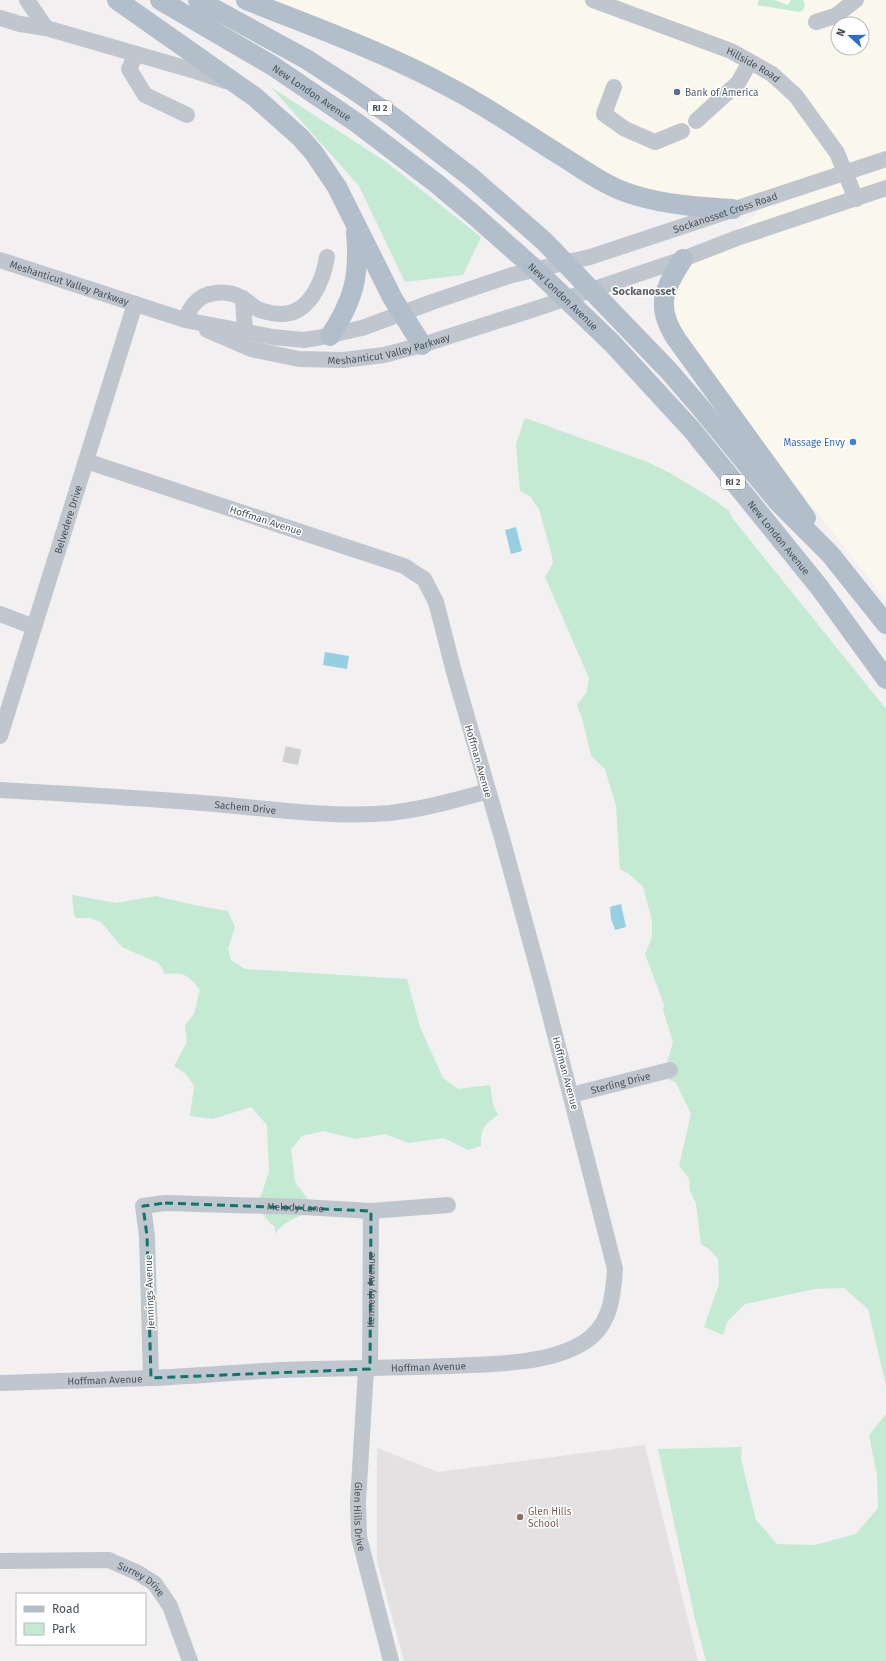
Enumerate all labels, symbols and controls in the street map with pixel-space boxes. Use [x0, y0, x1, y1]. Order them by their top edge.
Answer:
north arrow [830, 16, 870, 56]
text: N [834, 27, 849, 38]
street label: Hillside Road [725, 45, 782, 85]
street label: New London Avenue [270, 62, 353, 124]
marker: Bank of America [672, 87, 682, 97]
place label: Bank of America [685, 87, 759, 99]
road number: RI 2 [368, 101, 392, 115]
street label: Sockanosset Cross Road [672, 190, 779, 236]
street label: Meshanticut Valley Parkway [8, 259, 130, 308]
street label: New London Avenue [525, 261, 600, 333]
district label: Sockanosset [612, 285, 677, 298]
street label: Meshanticut Valley Parkway [328, 331, 452, 367]
place label: Massage Envy [783, 437, 845, 449]
marker: Massage Envy [848, 437, 858, 447]
road number: RI 2 [721, 475, 745, 489]
street label: Belvedere Drive [52, 484, 85, 555]
street label: New London Avenue [745, 498, 812, 578]
street label: Hoffman Avenue [228, 504, 303, 538]
street label: Hoffman Avenue [462, 724, 494, 799]
street label: Sachem Drive [214, 799, 277, 817]
street label: Hoffman Avenue [550, 1035, 581, 1111]
street label: Sterling Drive [590, 1070, 652, 1097]
street label: Melody Lane [267, 1201, 324, 1215]
street label: Kennedy Avenue [365, 1252, 378, 1328]
street label: Jennings Avenue [143, 1255, 157, 1329]
street label: Hoffman Avenue [391, 1360, 466, 1375]
street label: Hoffman Avenue [67, 1373, 143, 1388]
street label: Glen Hills Drive [351, 1482, 367, 1553]
place label: Glen Hills School [528, 1506, 572, 1530]
marker: Glen Hills School [515, 1512, 525, 1522]
street label: Surrey Drive [116, 1560, 167, 1599]
legend [16, 1593, 146, 1645]
text: Road [52, 1602, 80, 1616]
text: Park [52, 1622, 76, 1636]

